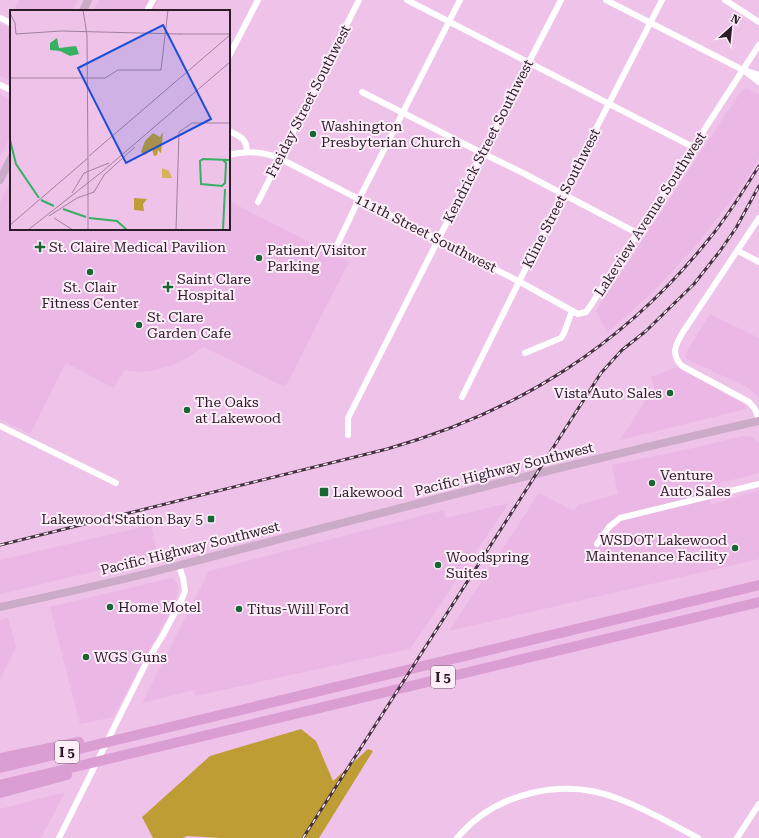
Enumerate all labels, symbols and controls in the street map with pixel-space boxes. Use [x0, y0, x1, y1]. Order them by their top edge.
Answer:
north arrow [711, 8, 751, 48]
inset map [10, 10, 230, 230]
text: N [729, 12, 743, 27]
street label: Freiday Street Southwest [263, 22, 353, 180]
street label: Kendrick Street Southwest [440, 57, 536, 225]
place label: Washington Presbyterian Church [321, 118, 461, 150]
street label: Kline Street Southwest [519, 126, 603, 270]
marker: Washington Presbyterian Church [308, 129, 318, 139]
street label: Lakeview Avenue Southwest [591, 129, 709, 299]
street label: 111th Street Southwest [353, 190, 499, 276]
place label: St. Claire Medical Pavilion [49, 239, 226, 255]
marker: St. Claire Medical Pavilion [34, 241, 46, 253]
place label: Patient/Visitor Parking [267, 242, 367, 274]
marker: Patient/Visitor Parking [254, 253, 264, 263]
marker: St. Clair Fitness Center [85, 267, 95, 277]
place label: Saint Clare Hospital [177, 271, 251, 303]
place label: St. Clair Fitness Center [42, 279, 139, 311]
marker: Saint Clare Hospital [162, 281, 174, 293]
place label: St. Clare Garden Cafe [147, 309, 232, 341]
marker: St. Clare Garden Cafe [134, 320, 144, 330]
place label: Vista Auto Sales [554, 385, 662, 401]
marker: Vista Auto Sales [665, 388, 675, 398]
place label: The Oaks at Lakewood [195, 394, 281, 426]
marker: The Oaks at Lakewood [182, 405, 192, 415]
street label: Pacific Highway Southwest [413, 439, 595, 499]
place label: Venture Auto Sales [660, 467, 731, 499]
marker: Venture Auto Sales [647, 478, 657, 488]
place label: Lakewood [333, 484, 403, 500]
marker: Lakewood [318, 486, 330, 498]
place label: Lakewood Station Bay 5 [41, 511, 203, 527]
marker: Lakewood Station Bay 5 [206, 514, 216, 524]
street label: Pacific Highway Southwest [99, 518, 281, 578]
place label: WSDOT Lakewood Maintenance Facility [585, 532, 728, 564]
marker: WSDOT Lakewood Maintenance Facility [730, 543, 740, 553]
place label: Woodspring Suites [446, 549, 529, 581]
marker: Woodspring Suites [433, 560, 443, 570]
place label: Home Motel [118, 599, 202, 615]
place label: Titus-Will Ford [247, 601, 349, 617]
marker: Home Motel [105, 602, 115, 612]
marker: Titus-Will Ford [234, 604, 244, 614]
place label: WGS Guns [94, 649, 167, 665]
marker: WGS Guns [81, 652, 91, 662]
road number: I 5 [431, 666, 455, 688]
road number: I 5 [55, 741, 79, 763]

